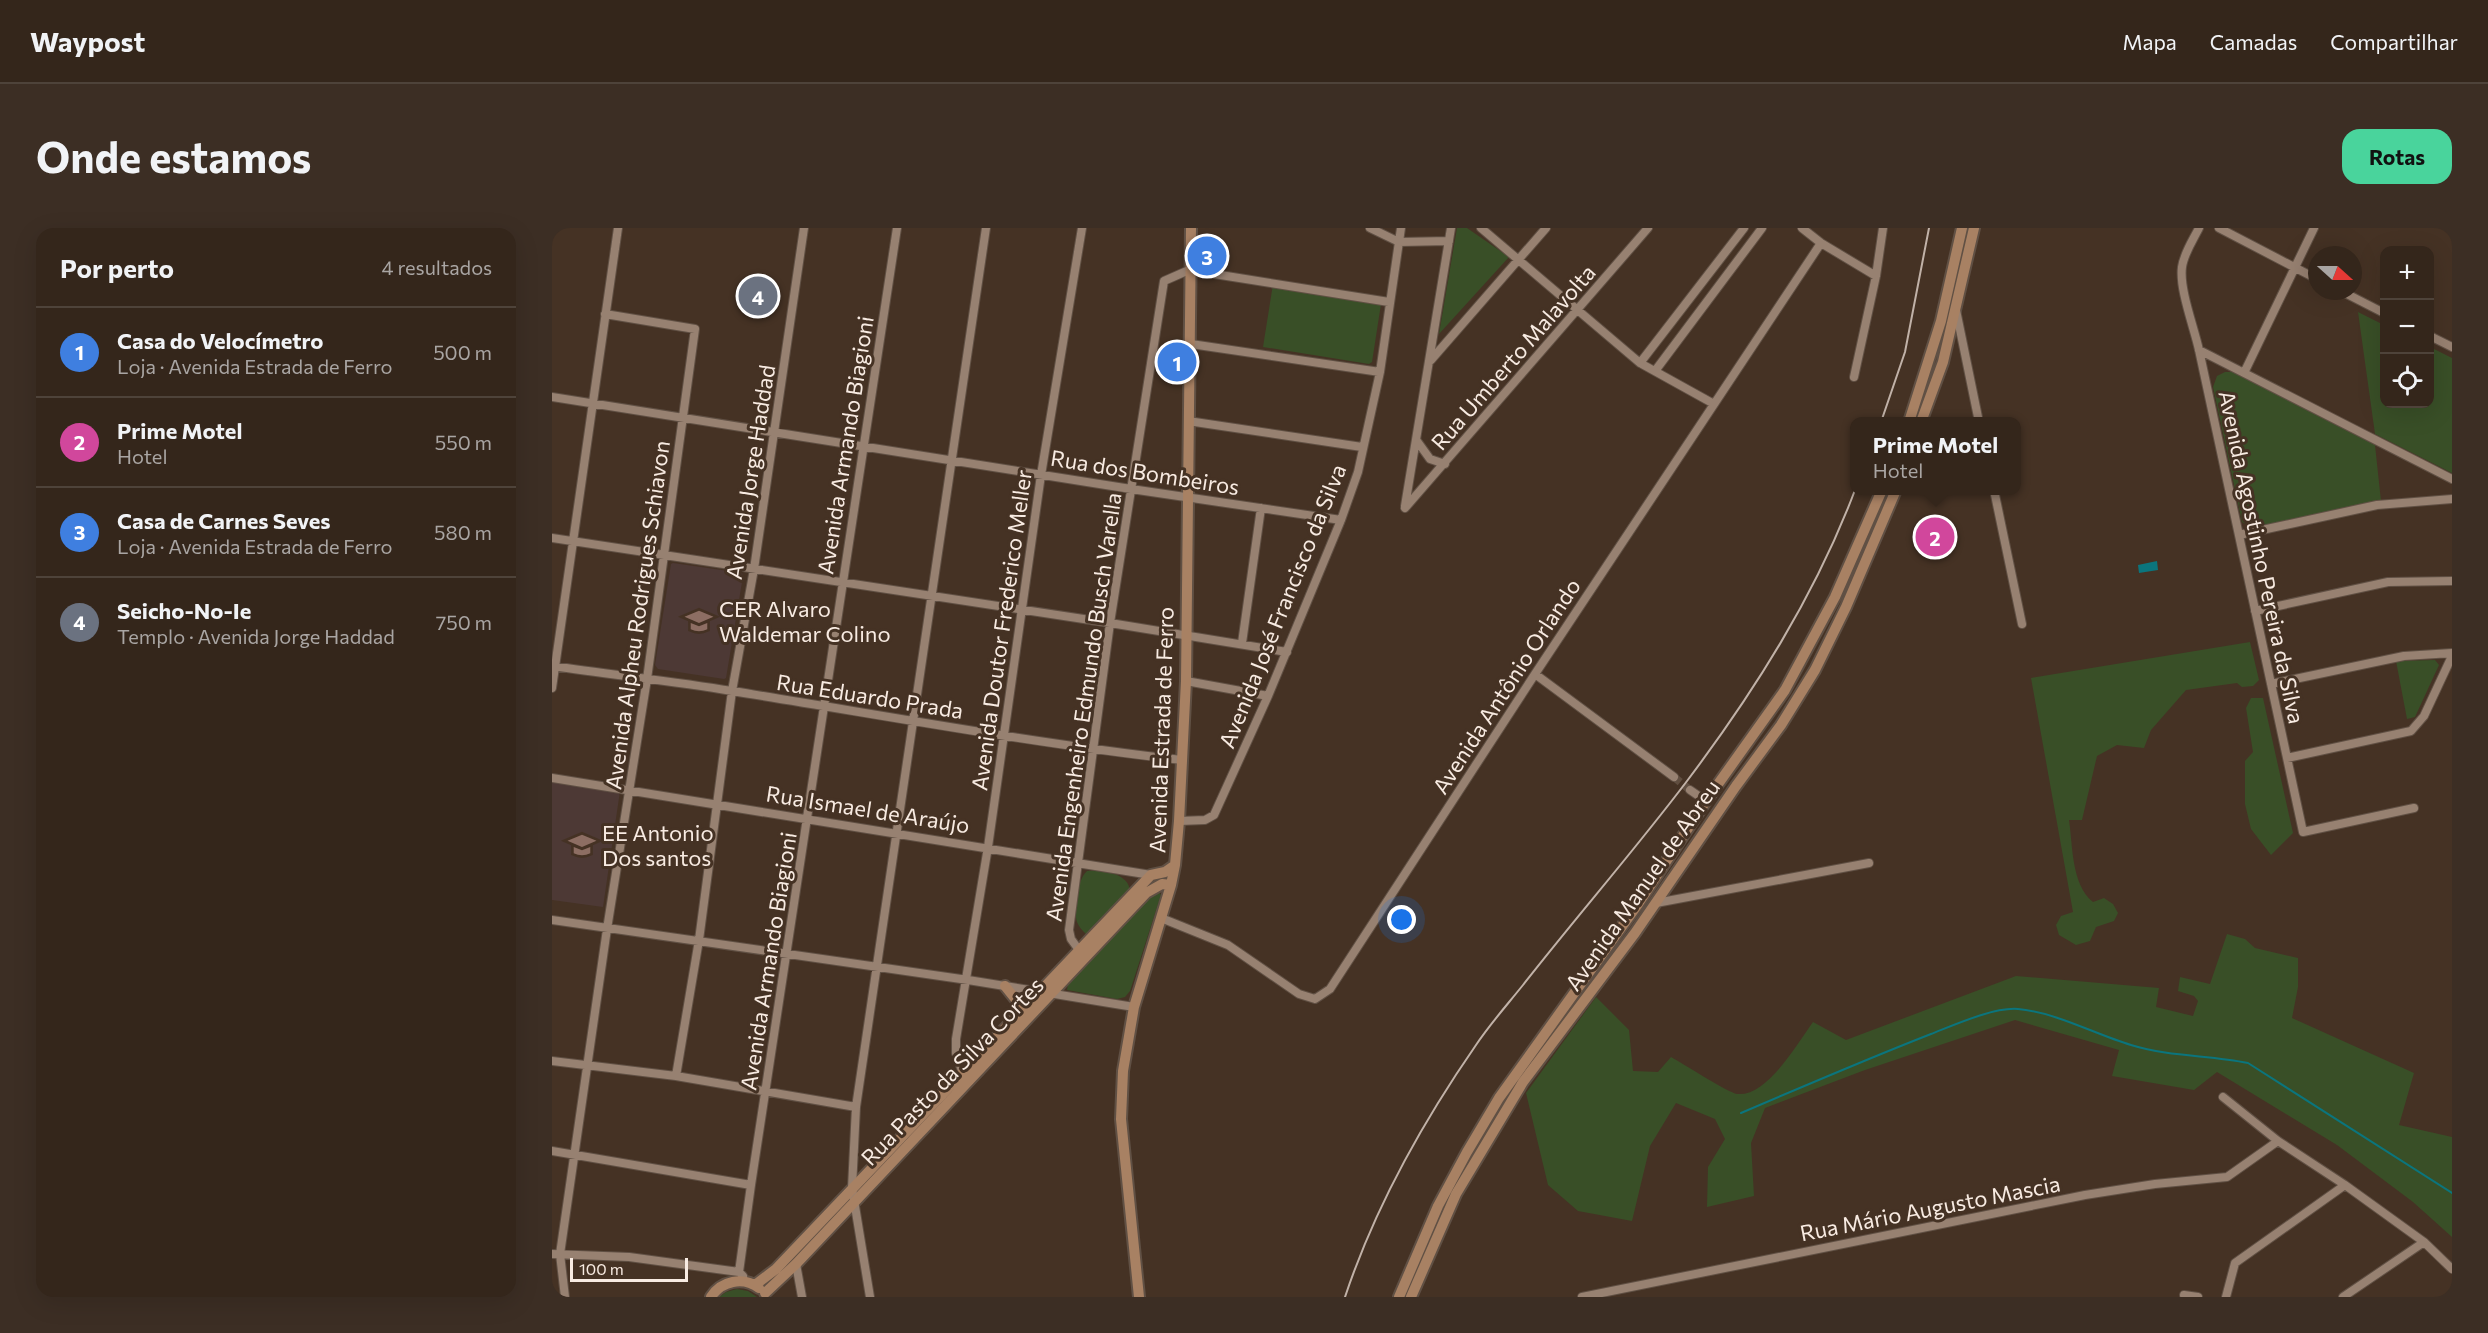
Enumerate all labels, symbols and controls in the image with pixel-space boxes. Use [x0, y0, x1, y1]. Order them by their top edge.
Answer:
text: Waypost [30, 24, 145, 58]
text: Mapa [2123, 29, 2177, 54]
text: Camadas [2210, 29, 2297, 54]
text: Compartilhar [2330, 29, 2458, 54]
button: Rotas [2342, 129, 2452, 184]
text: Onde estamos [36, 130, 311, 182]
pin: 3 [1188, 234, 1226, 279]
north arrow [2308, 246, 2362, 300]
map controls [2380, 246, 2434, 408]
button: + [2380, 246, 2434, 300]
text: Por perto [60, 252, 174, 283]
text: 4 resultados [382, 255, 492, 279]
street label: Rua Umberto Malavolta [1425, 259, 1601, 455]
pin: 4 [738, 274, 778, 318]
button: − [2380, 300, 2434, 354]
street label: Avenida Armando Biagioni [811, 314, 879, 576]
text: Casa do Velocímetro [117, 327, 323, 354]
text: 1 [75, 340, 84, 364]
text: 500 m [433, 340, 492, 364]
pin: 1 [1158, 340, 1196, 384]
text: Loja · Avenida Estrada de Ferro [117, 354, 393, 378]
button: locate [2380, 354, 2434, 408]
street label: Avenida Jorge Haddad [720, 363, 780, 581]
street label: Avenida Agostinho Pereira da Silva [2213, 388, 2311, 726]
text: Prime Motel [117, 417, 242, 444]
popup [1850, 417, 2021, 495]
text: 2 [74, 430, 85, 454]
text: 550 m [435, 430, 492, 454]
text: Prime Motel [1873, 431, 1998, 458]
street label: Avenida Alpheu Rodrigues Schiavon [599, 439, 675, 791]
text: Hotel [117, 444, 167, 468]
street label: Rua dos Bombeiros [1049, 444, 1241, 500]
text: Hotel [1873, 458, 1923, 482]
street label: Avenida José Francisco da Silva [1213, 460, 1351, 752]
street label: Avenida Doutor Frederico Meller [965, 468, 1037, 792]
street label: Avenida Engenheiro Edmundo Busch Varella [1040, 491, 1126, 923]
text: Casa de Carnes Seves [117, 507, 331, 534]
pin: 2 [1916, 514, 1954, 560]
text: 3 [74, 520, 85, 544]
text: 580 m [434, 520, 492, 544]
text: Loja · Avenida Estrada de Ferro [117, 534, 393, 558]
street label: Avenida Antônio Orlando [1426, 573, 1586, 799]
place label: CER Alvaro Waldemar Colino [719, 595, 891, 647]
text: Seicho-No-Ie [117, 597, 251, 624]
school or university icon: CER Alvaro Waldemar Colino [684, 606, 714, 636]
street label: Avenida Estrada de Ferro [1143, 606, 1179, 854]
text: 4 [73, 610, 86, 634]
text: 750 m [436, 610, 492, 634]
text: Templo · Avenida Jorge Haddad [117, 624, 395, 648]
street label: Rua Eduardo Prada [775, 668, 965, 724]
street label: Avenida Manuel de Abreu [1559, 774, 1725, 996]
street label: Rua Ismael de Araújo [764, 780, 972, 838]
place label: EE Antonio Dos santos [602, 819, 714, 871]
school or university icon: EE Antonio Dos santos [567, 830, 597, 860]
street label: Avenida Armando Biagioni [734, 830, 802, 1092]
your location [1387, 905, 1416, 934]
street label: Rua Pasto da Silva Cortes [855, 971, 1049, 1171]
street label: Rua Mário Augusto Mascia [1798, 1169, 2062, 1247]
scale bar [570, 1255, 688, 1282]
text: 100 m [579, 1259, 624, 1278]

